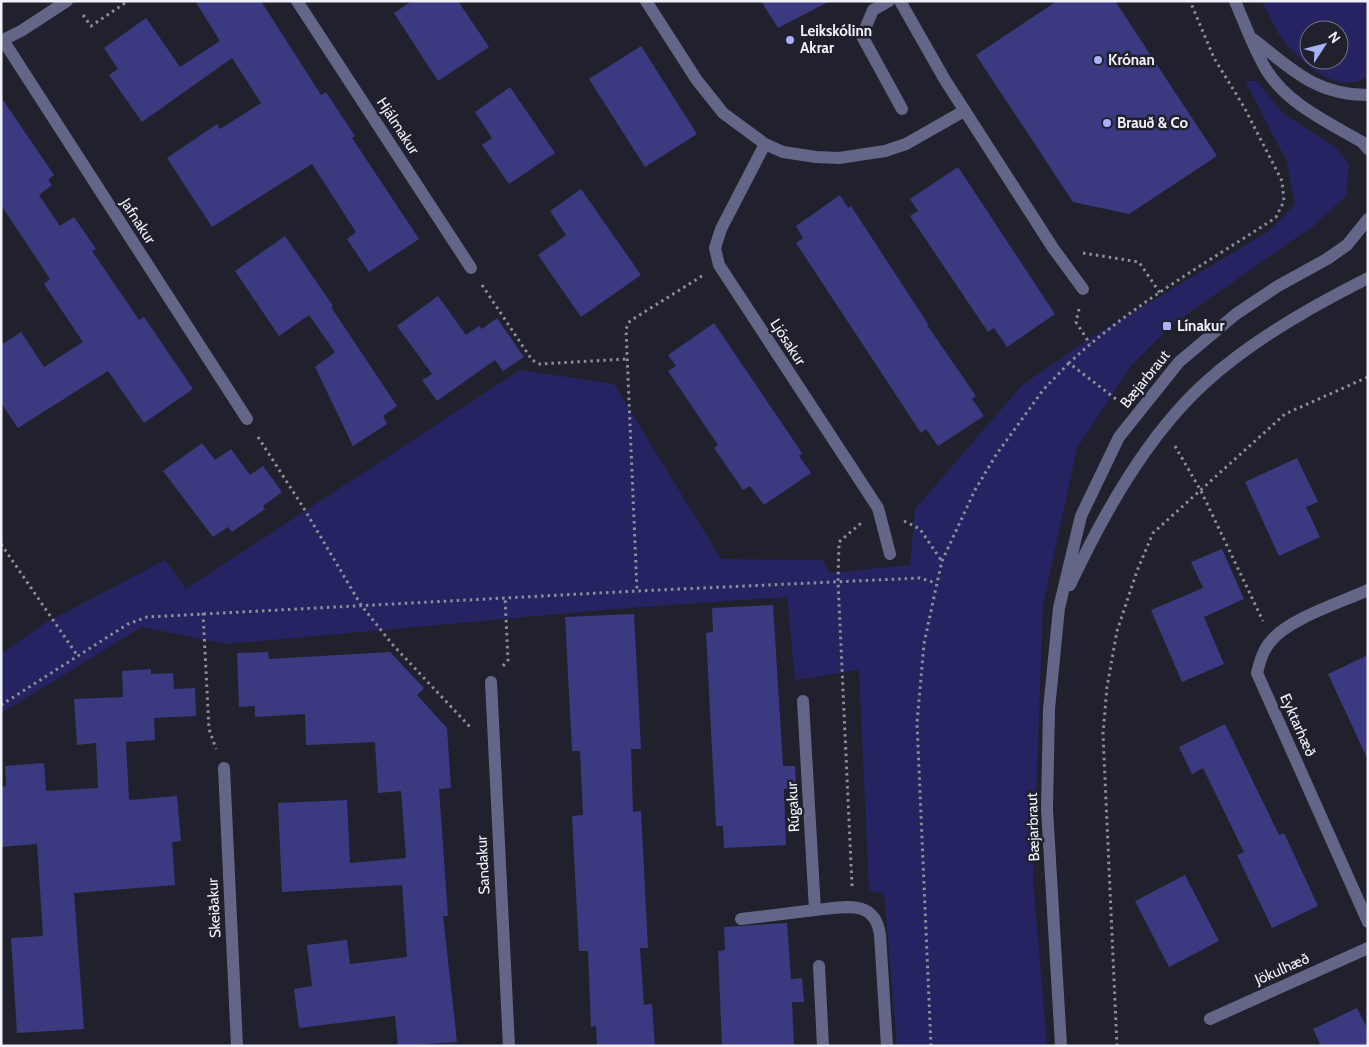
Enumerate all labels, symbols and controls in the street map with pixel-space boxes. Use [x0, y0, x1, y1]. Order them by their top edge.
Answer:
north arrow [1299, 20, 1349, 70]
place label: Leikskólinn Akrar [800, 22, 872, 57]
text: N [1324, 28, 1345, 47]
marker: Leikskólinn Akrar [784, 34, 796, 46]
place label: Krónan [1108, 51, 1155, 69]
marker: Krónan [1092, 54, 1104, 66]
street label: Hjálmakur [373, 94, 423, 158]
place label: Brauð & Co [1117, 114, 1189, 132]
marker: Brauð & Co [1101, 117, 1113, 129]
street label: Jafnakur [116, 194, 159, 247]
street label: Ljósakur [766, 315, 810, 369]
place label: Línakur [1177, 317, 1224, 335]
marker: Línakur [1161, 320, 1173, 332]
street label: Bæjarbraut [1116, 347, 1174, 411]
street label: Eyktarhæð [1276, 691, 1320, 759]
street label: Rúgakur [783, 781, 803, 833]
street label: Bæjarbraut [1023, 792, 1043, 862]
street label: Sandakur [472, 835, 494, 895]
street label: Skeiðakur [203, 877, 225, 939]
street label: Jökulhæð [1251, 949, 1312, 989]

